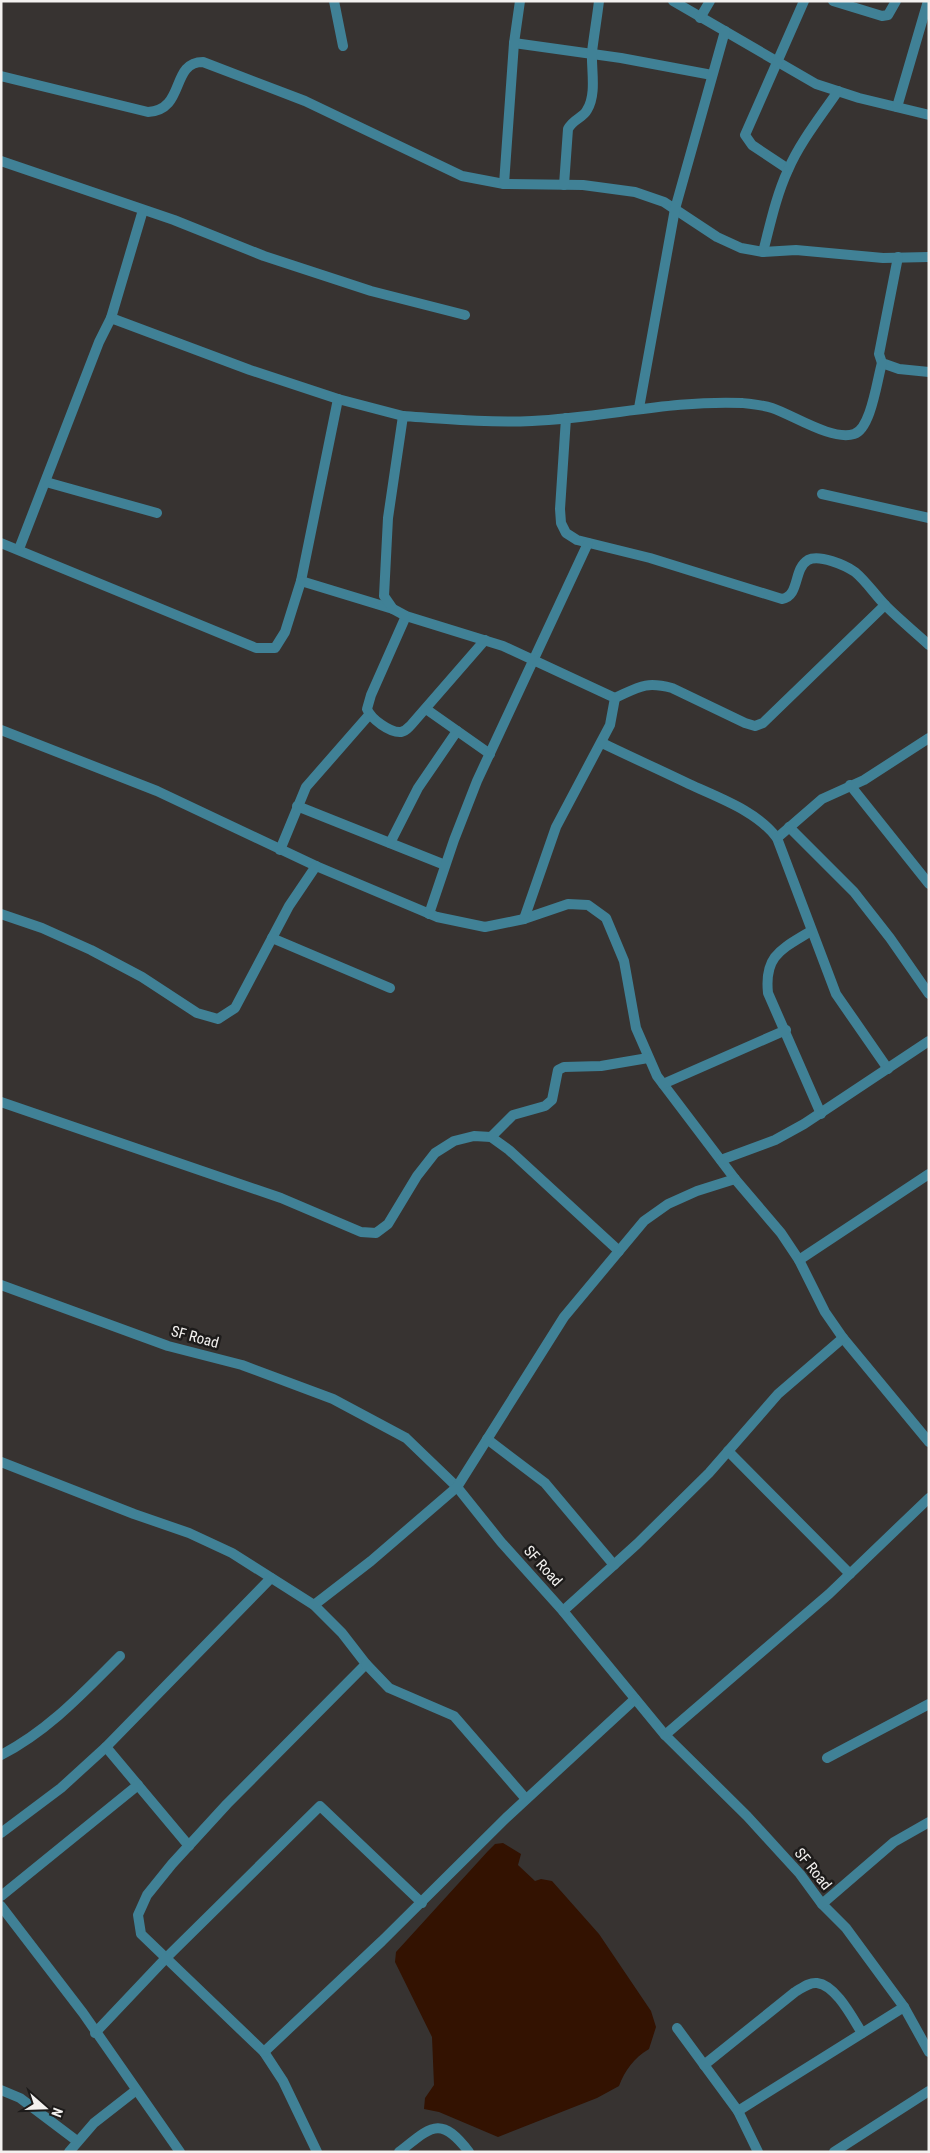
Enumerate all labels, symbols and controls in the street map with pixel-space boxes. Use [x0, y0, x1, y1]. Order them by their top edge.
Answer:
street label: SF Road [169, 1322, 221, 1352]
street label: SF Road [520, 1542, 566, 1590]
street label: SF Road [791, 1844, 835, 1894]
north arrow [20, 2083, 70, 2133]
text: N [48, 2106, 66, 2119]

